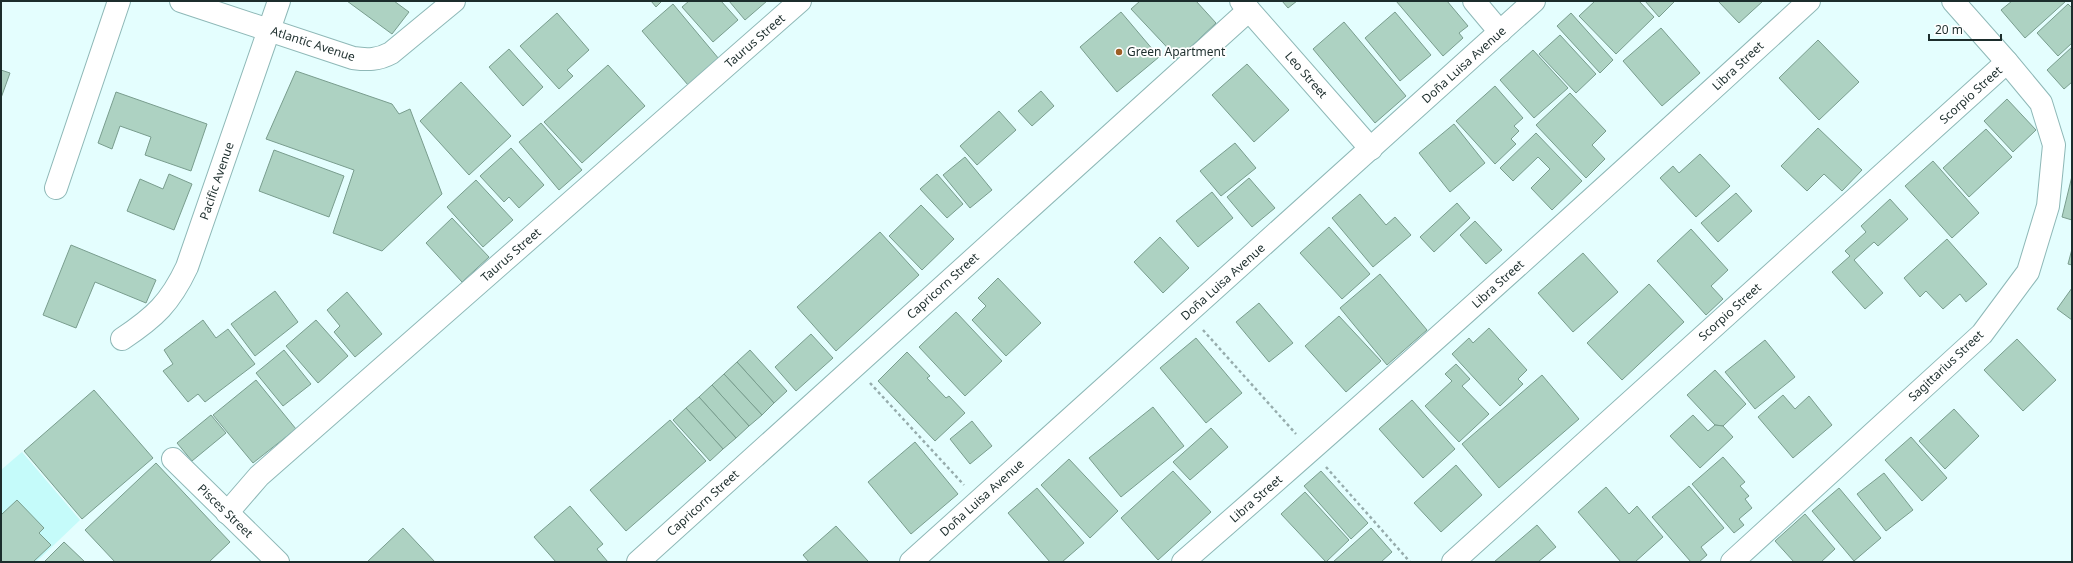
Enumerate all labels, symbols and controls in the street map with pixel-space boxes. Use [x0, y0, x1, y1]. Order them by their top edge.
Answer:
street label: Taurus Street [721, 9, 789, 72]
scale bar [1929, 16, 2001, 42]
text: 20 m [1935, 21, 1963, 38]
street label: Atlantic Avenue [269, 22, 358, 65]
street label: Doña Luisa Avenue [1418, 22, 1510, 107]
street label: Libra Street [1708, 37, 1768, 94]
place label: Green Apartment [1127, 43, 1226, 60]
marker: Green Apartment [1114, 47, 1124, 57]
street label: Leo Street [1281, 48, 1332, 102]
street label: Scorpio Street [1936, 61, 2006, 127]
street label: Pacific Avenue [195, 140, 238, 222]
street label: Taurus Street [477, 223, 545, 286]
street label: Doña Luisa Avenue [1177, 239, 1269, 324]
street label: Capricorn Street [903, 248, 983, 323]
street label: Libra Street [1468, 255, 1528, 312]
street label: Scorpio Street [1695, 278, 1765, 344]
street label: Sagittarius Street [1904, 326, 1987, 405]
street label: Doña Luisa Avenue [936, 455, 1028, 540]
street label: Capricorn Street [663, 465, 743, 540]
street label: Libra Street [1226, 471, 1286, 526]
street label: Pisces Street [194, 480, 257, 542]

